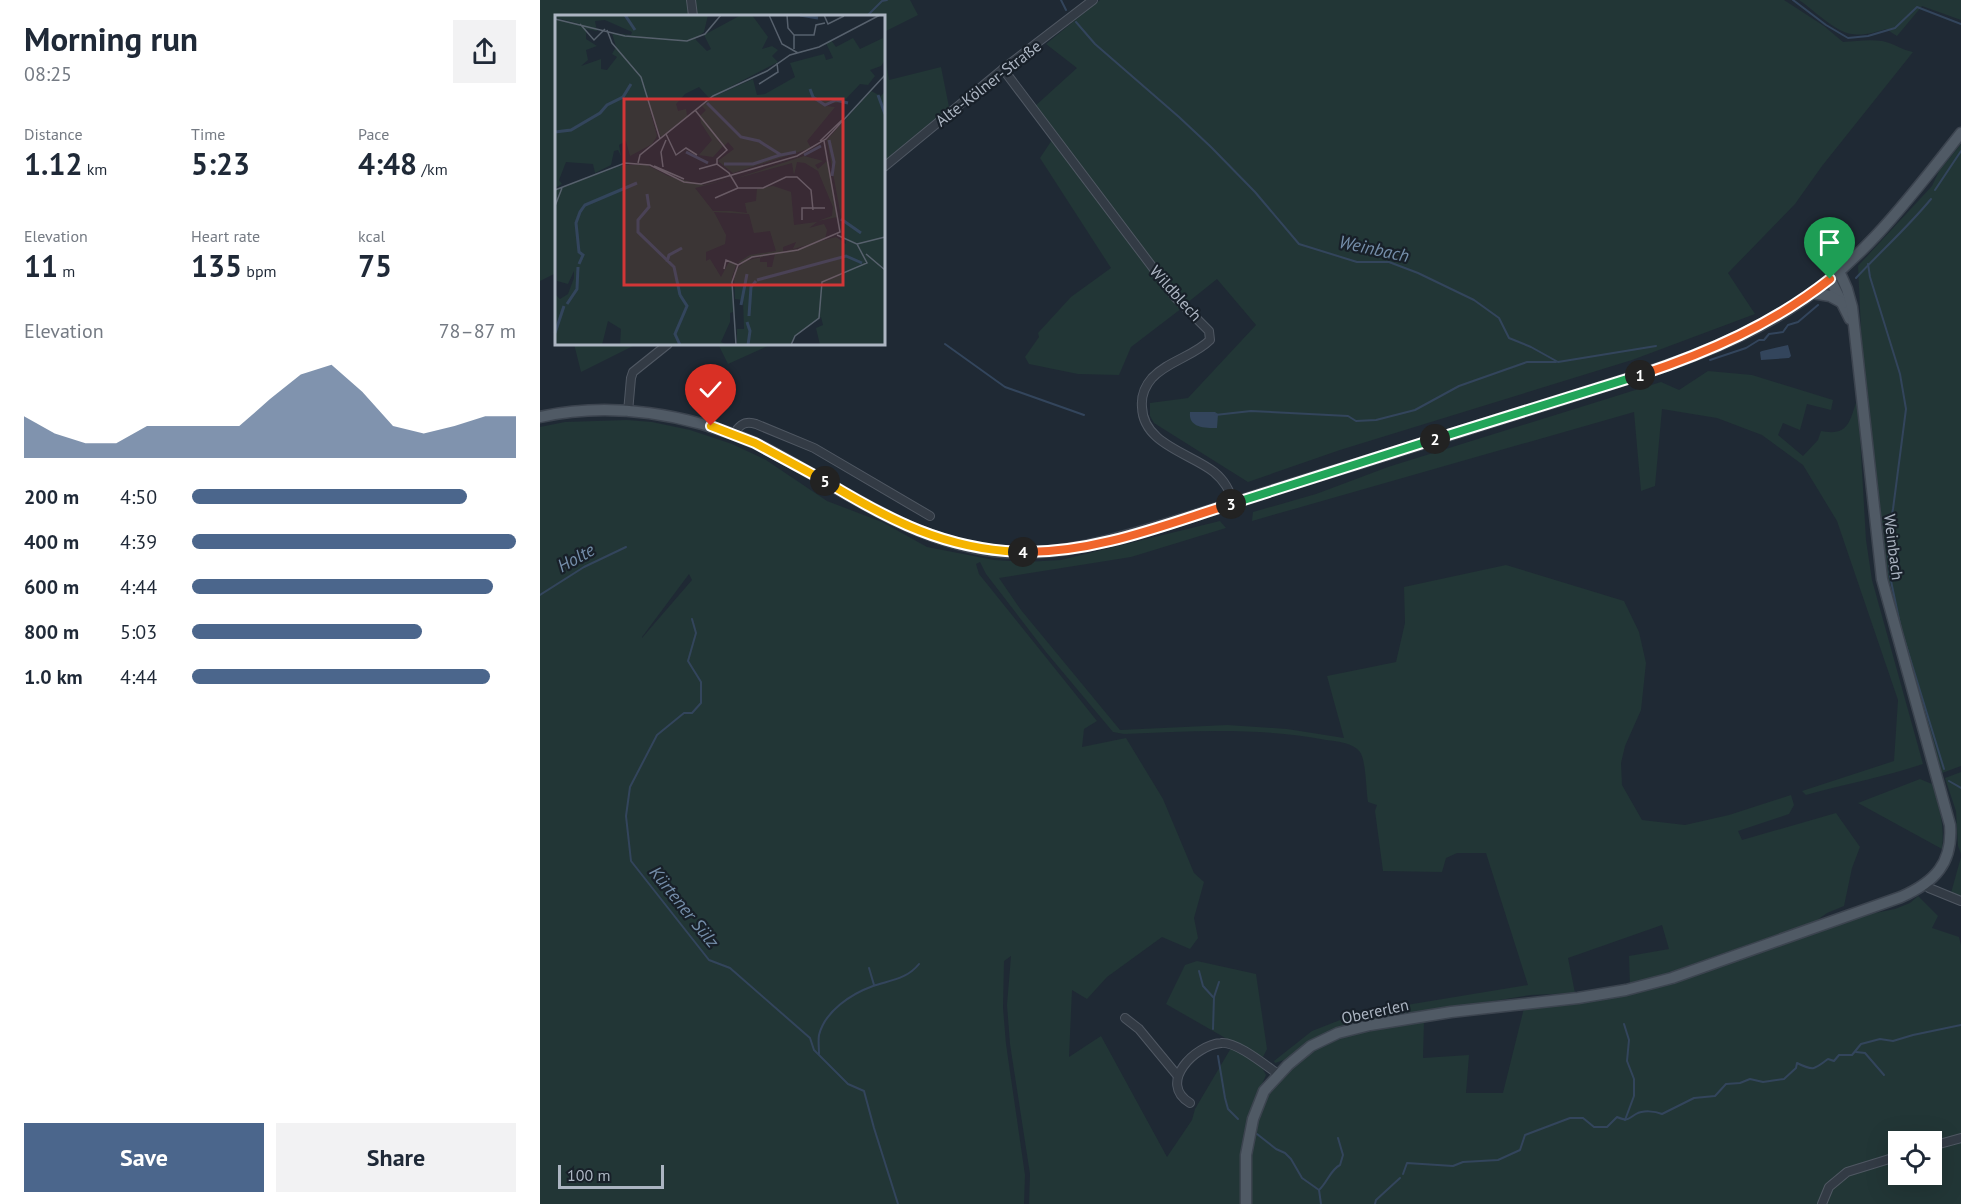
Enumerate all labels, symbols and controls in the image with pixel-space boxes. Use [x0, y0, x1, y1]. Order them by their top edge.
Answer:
inset map [555, 15, 885, 345]
text: Morning run [24, 17, 198, 60]
button: share [453, 20, 516, 83]
street label: Alte-Kölner-Straße [931, 36, 1045, 130]
text: 08:25 [24, 61, 72, 87]
text: Distance [24, 124, 83, 144]
text: Time [191, 124, 225, 144]
text: Pace [358, 124, 389, 144]
text: 1.12 [24, 144, 82, 183]
text: 5:23 [191, 144, 250, 183]
text: 4:48 [358, 144, 417, 183]
text: km [82, 159, 107, 179]
text: /km [417, 159, 448, 179]
pin [1804, 217, 1855, 279]
text: Elevation [24, 226, 88, 246]
text: Heart rate [191, 226, 260, 246]
text: kcal [358, 226, 385, 246]
icon: arrive [1813, 226, 1846, 259]
water label: Weinbach [1337, 230, 1411, 267]
text: 11 [24, 246, 58, 285]
text: 135 [191, 246, 242, 285]
text: 75 [358, 246, 392, 285]
text: m [58, 261, 75, 281]
text: bpm [242, 261, 277, 281]
street label: Wildblech [1146, 261, 1206, 325]
text: Elevation [24, 318, 104, 344]
text: 78–87 m [439, 318, 516, 344]
pin: 1 [1625, 360, 1655, 390]
pin [685, 364, 736, 426]
text: 1 [1635, 365, 1645, 385]
icon: check [694, 373, 727, 406]
pin: 2 [1420, 424, 1450, 454]
text: 2 [1430, 429, 1440, 449]
pin: 5 [810, 466, 840, 496]
text: 5 [820, 471, 830, 491]
text: 200 m [24, 484, 79, 510]
text: 4:50 [120, 484, 157, 510]
pin: 3 [1216, 489, 1246, 519]
text: 3 [1226, 494, 1236, 514]
street label: Weinbach [1880, 513, 1908, 581]
text: 400 m [24, 529, 79, 555]
text: 4:39 [120, 529, 157, 555]
pin: 4 [1008, 537, 1038, 567]
water label: Holte [553, 538, 599, 577]
text: 4 [1018, 542, 1028, 562]
text: 600 m [24, 574, 79, 600]
text: 4:44 [120, 574, 157, 600]
text: 800 m [24, 619, 79, 645]
text: 5:03 [120, 619, 157, 645]
text: 1.0 km [24, 664, 83, 690]
text: 4:44 [120, 664, 157, 690]
water label: Kürtener Sülz [645, 861, 724, 952]
street label: Obererlen [1340, 994, 1410, 1028]
button: Save [24, 1123, 264, 1192]
button: Share [276, 1123, 516, 1192]
map controls [1888, 1131, 1942, 1185]
button: locate [1888, 1131, 1942, 1185]
scale bar [558, 1162, 664, 1190]
text: 100 m [567, 1165, 610, 1185]

